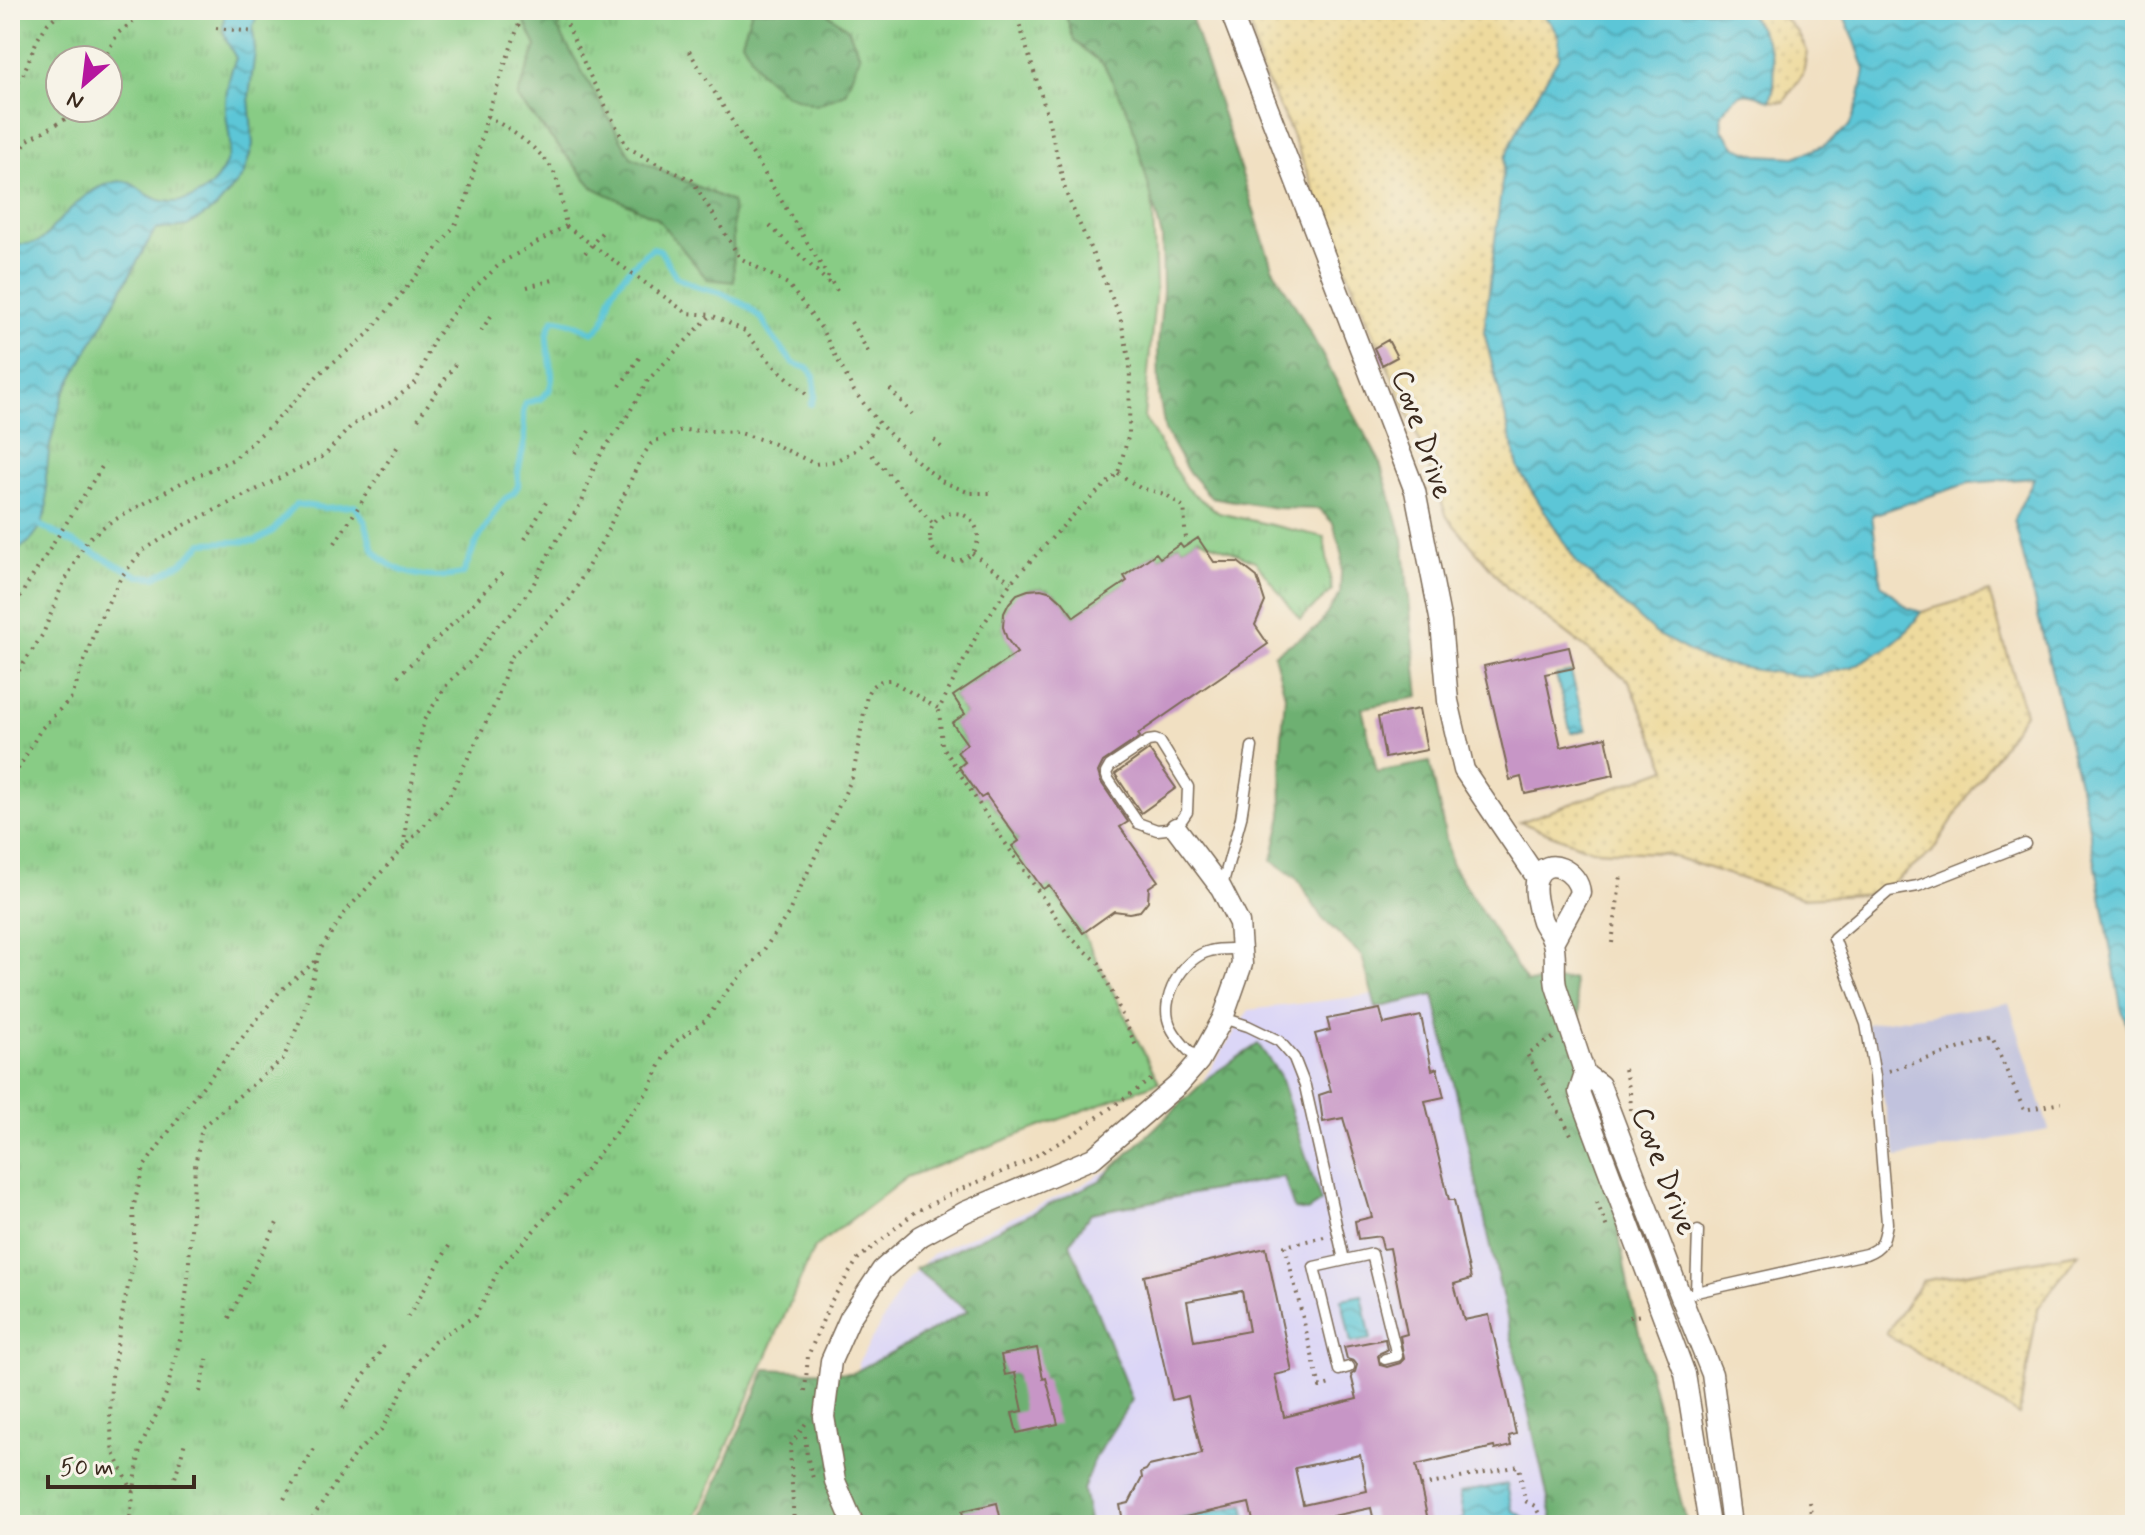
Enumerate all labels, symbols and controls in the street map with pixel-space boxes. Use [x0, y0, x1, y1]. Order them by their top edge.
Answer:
north arrow [44, 44, 124, 124]
text: N [63, 84, 89, 116]
street label: Cove Drive [1381, 365, 1462, 504]
street label: Cove Drive [1621, 1102, 1706, 1241]
scale bar [48, 1439, 194, 1489]
text: 50 m [60, 1453, 114, 1484]

